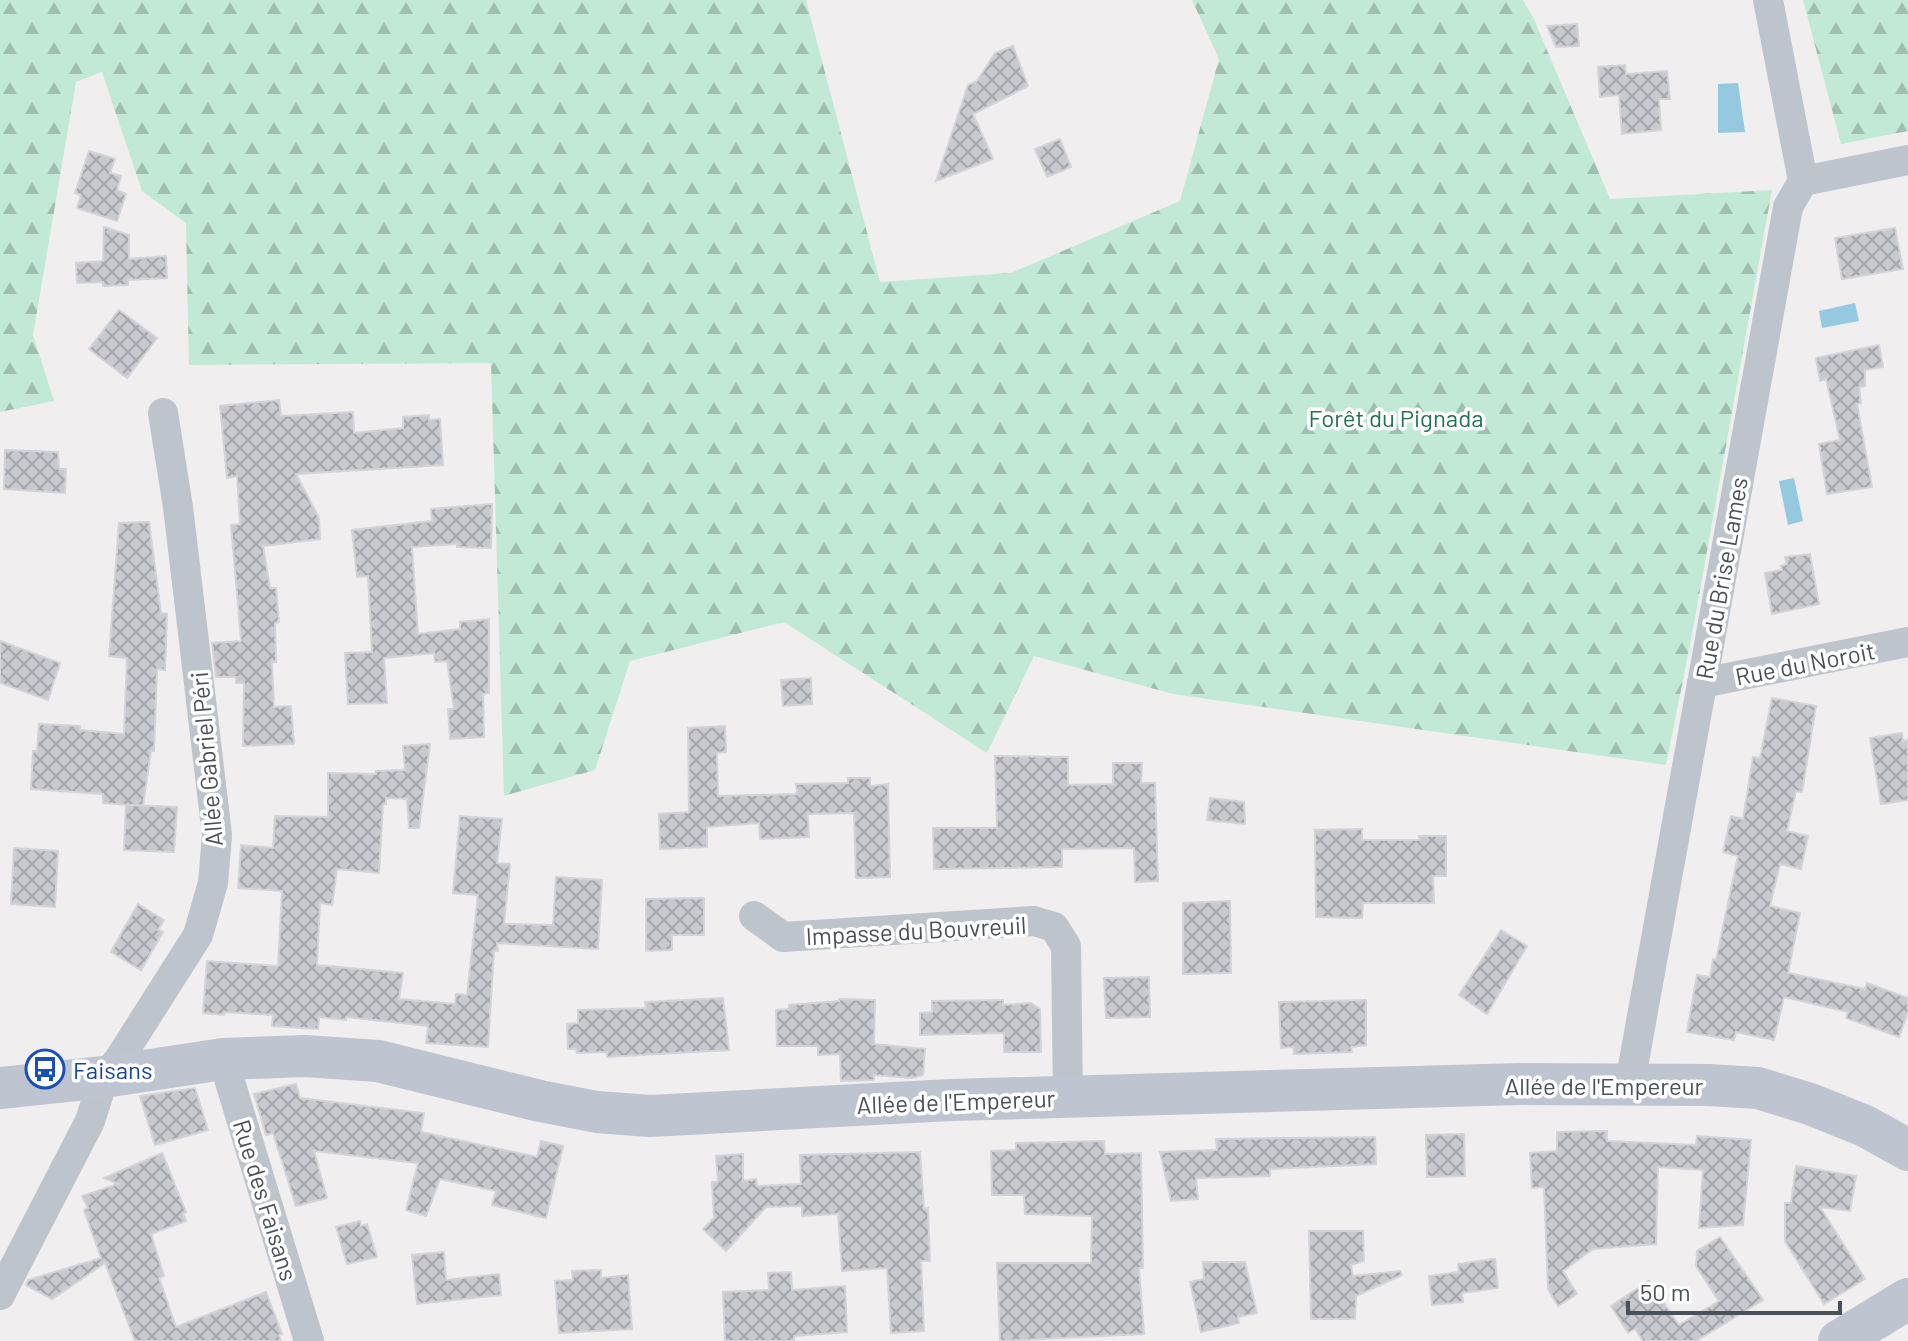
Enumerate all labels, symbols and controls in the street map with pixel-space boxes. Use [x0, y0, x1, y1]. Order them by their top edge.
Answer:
park label: Forêt du Pignada [1308, 403, 1484, 432]
street label: Rue du Brise Lames [1689, 475, 1753, 681]
street label: Rue du Noroit [1733, 635, 1877, 691]
street label: Allée Gabriel Péri [184, 670, 228, 848]
street label: Impasse du Bouvreuil [805, 910, 1027, 950]
bus stop icon: Faisans [24, 1048, 66, 1090]
place label: Faisans [73, 1055, 153, 1084]
street label: Allée de l'Empereur [1505, 1071, 1704, 1100]
street label: Allée de l'Empereur [856, 1083, 1056, 1119]
street label: Rue des Faisans [228, 1116, 304, 1284]
scale bar [1628, 1265, 1840, 1315]
text: 50 m [1640, 1277, 1691, 1306]

